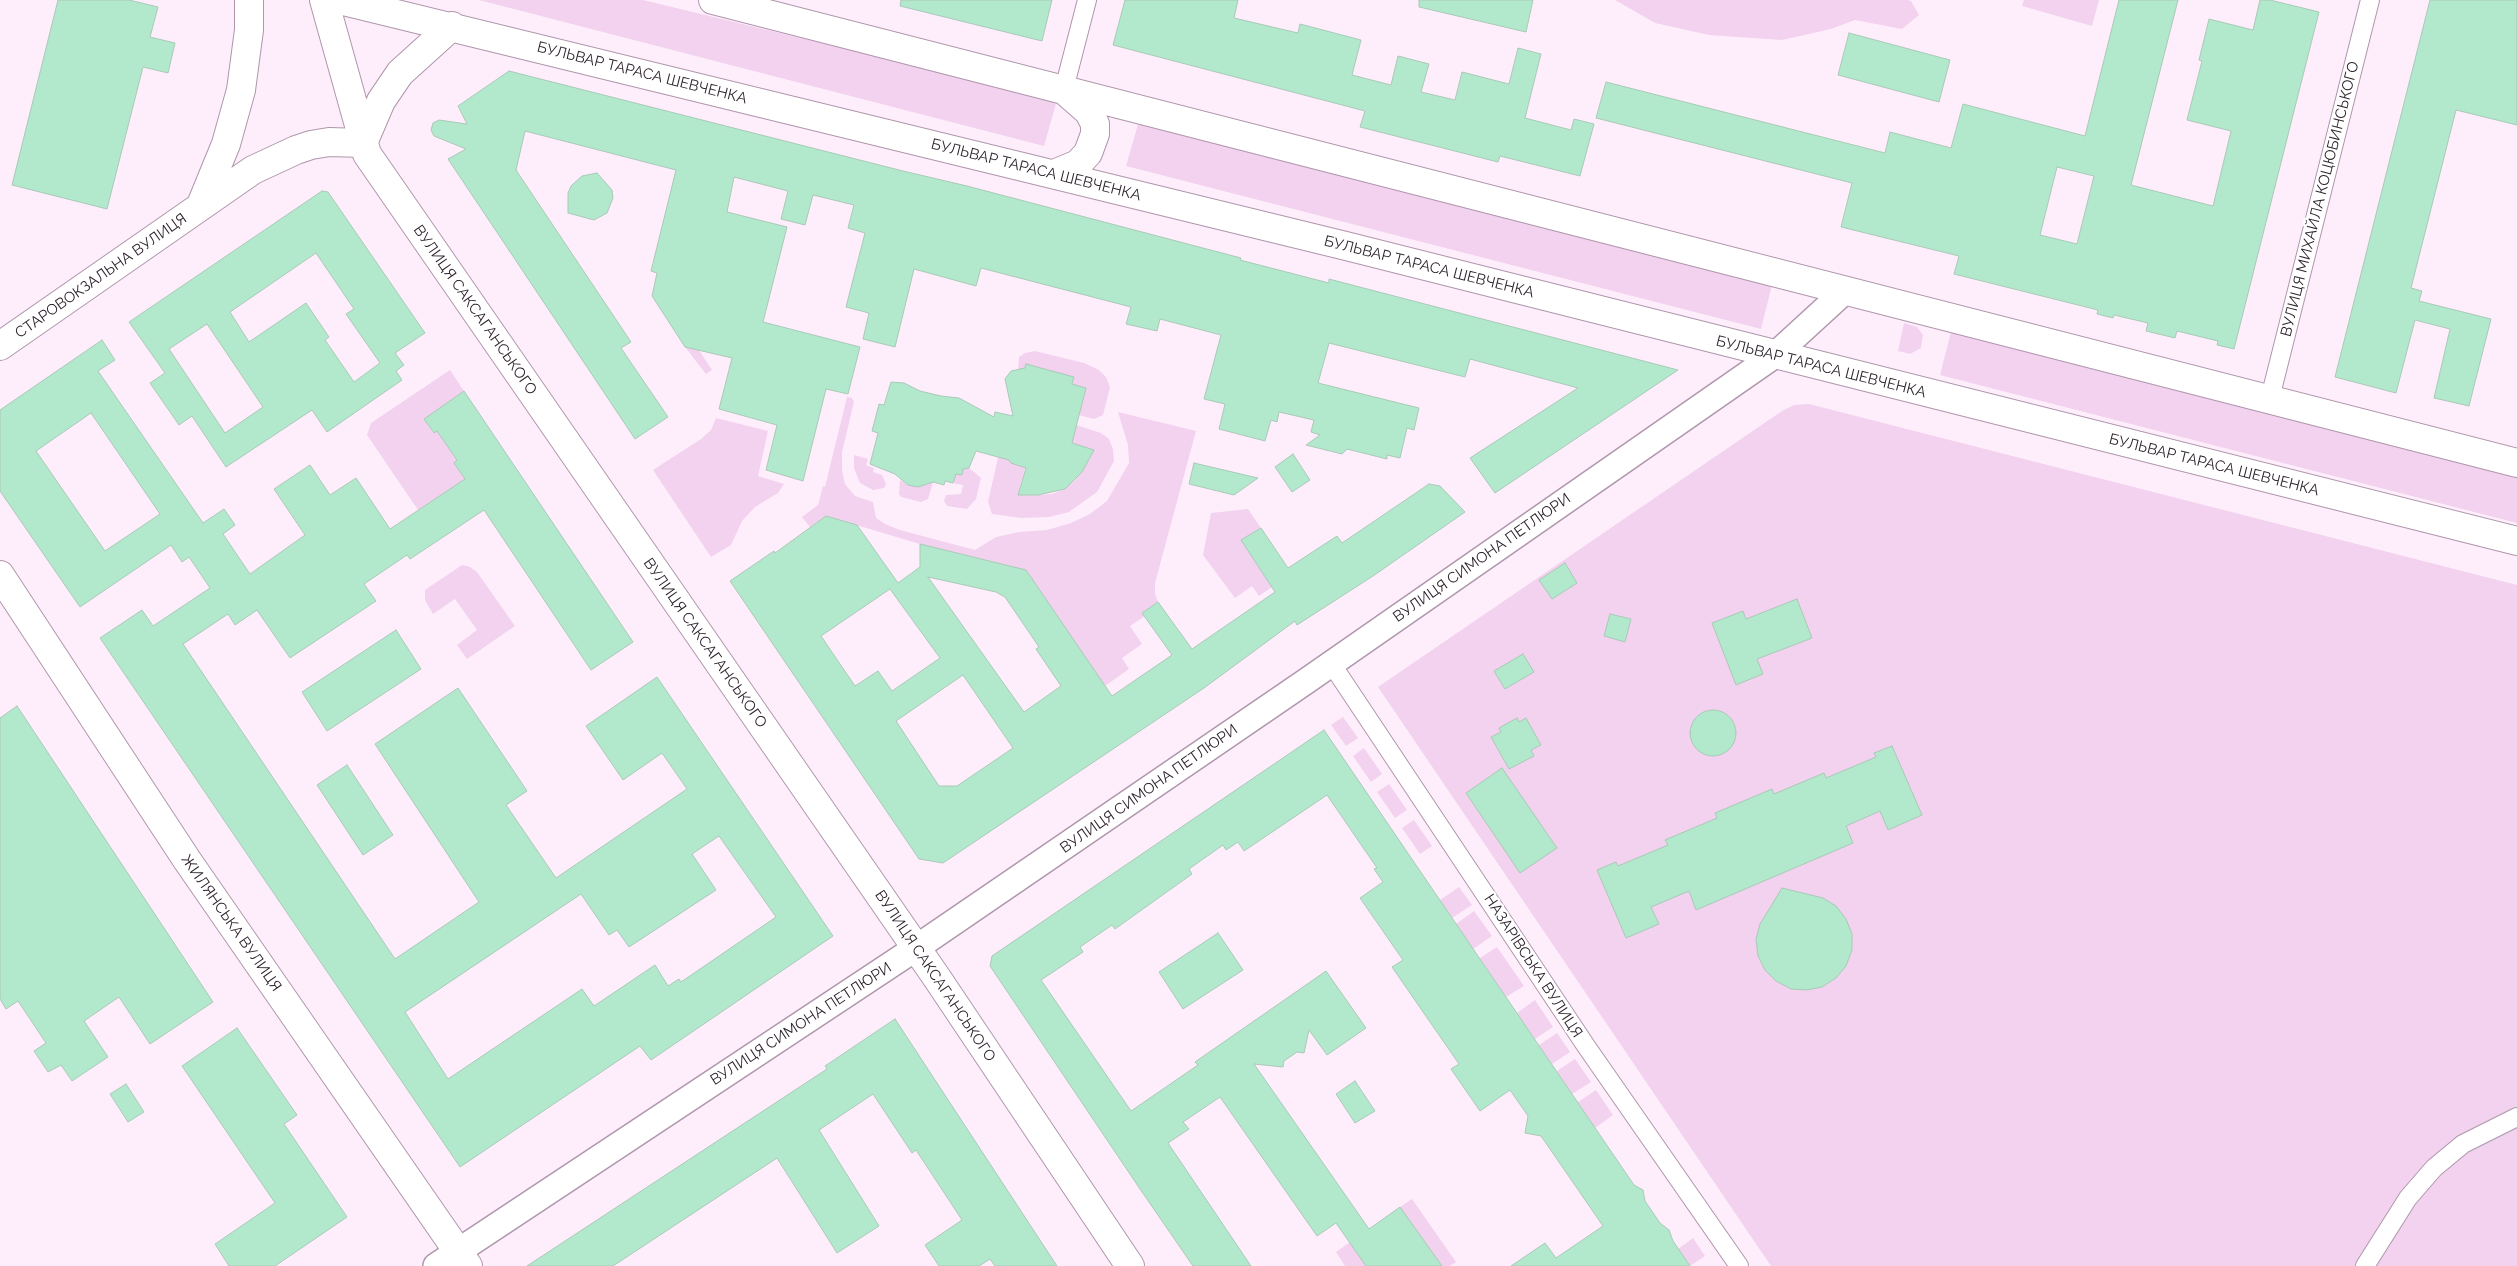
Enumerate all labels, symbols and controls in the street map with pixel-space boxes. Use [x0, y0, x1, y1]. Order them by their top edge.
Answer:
street label: БУЛЬВАР ТАРАСА ШЕВЧЕНКА [535, 38, 749, 108]
street label: ВУЛИЦЯ МИХАЙЛА КОЦЮБИНСЬКОГО [2277, 59, 2363, 339]
street label: БУЛЬВАР ТАРАСА ШЕВЧЕНКА [929, 135, 1143, 205]
street label: СТАРОВОКЗАЛЬНА ВУЛИЦЯ [12, 210, 190, 342]
street label: ВУЛИЦЯ САКСАГАНСЬКОГО [409, 222, 541, 398]
street label: БУЛЬВАР ТАРАСА ШЕВЧЕНКА [1322, 232, 1536, 302]
street label: БУЛЬВАР ТАРАСА ШЕВЧЕНКА [1714, 332, 1928, 402]
street label: БУЛЬВАР ТАРАСА ШЕВЧЕНКА [2107, 430, 2321, 500]
street label: ВУЛИЦЯ СИМОНА ПЕТЛЮРИ [1390, 490, 1574, 626]
street label: ВУЛИЦЯ САКСАГАНСЬКОГО [639, 555, 771, 731]
street label: ВУЛИЦЯ СИМОНА ПЕТЛЮРИ [1057, 721, 1241, 857]
street label: ЖИЛЯНСЬКА ВУЛИЦЯ [177, 851, 285, 995]
street label: ВУЛИЦЯ САКСАГАНСЬКОГО [871, 887, 999, 1065]
street label: НАЗАРІВСЬКА ВУЛИЦЯ [1480, 891, 1586, 1041]
street label: ВУЛИЦЯ СИМОНА ПЕТЛЮРИ [707, 959, 895, 1089]

